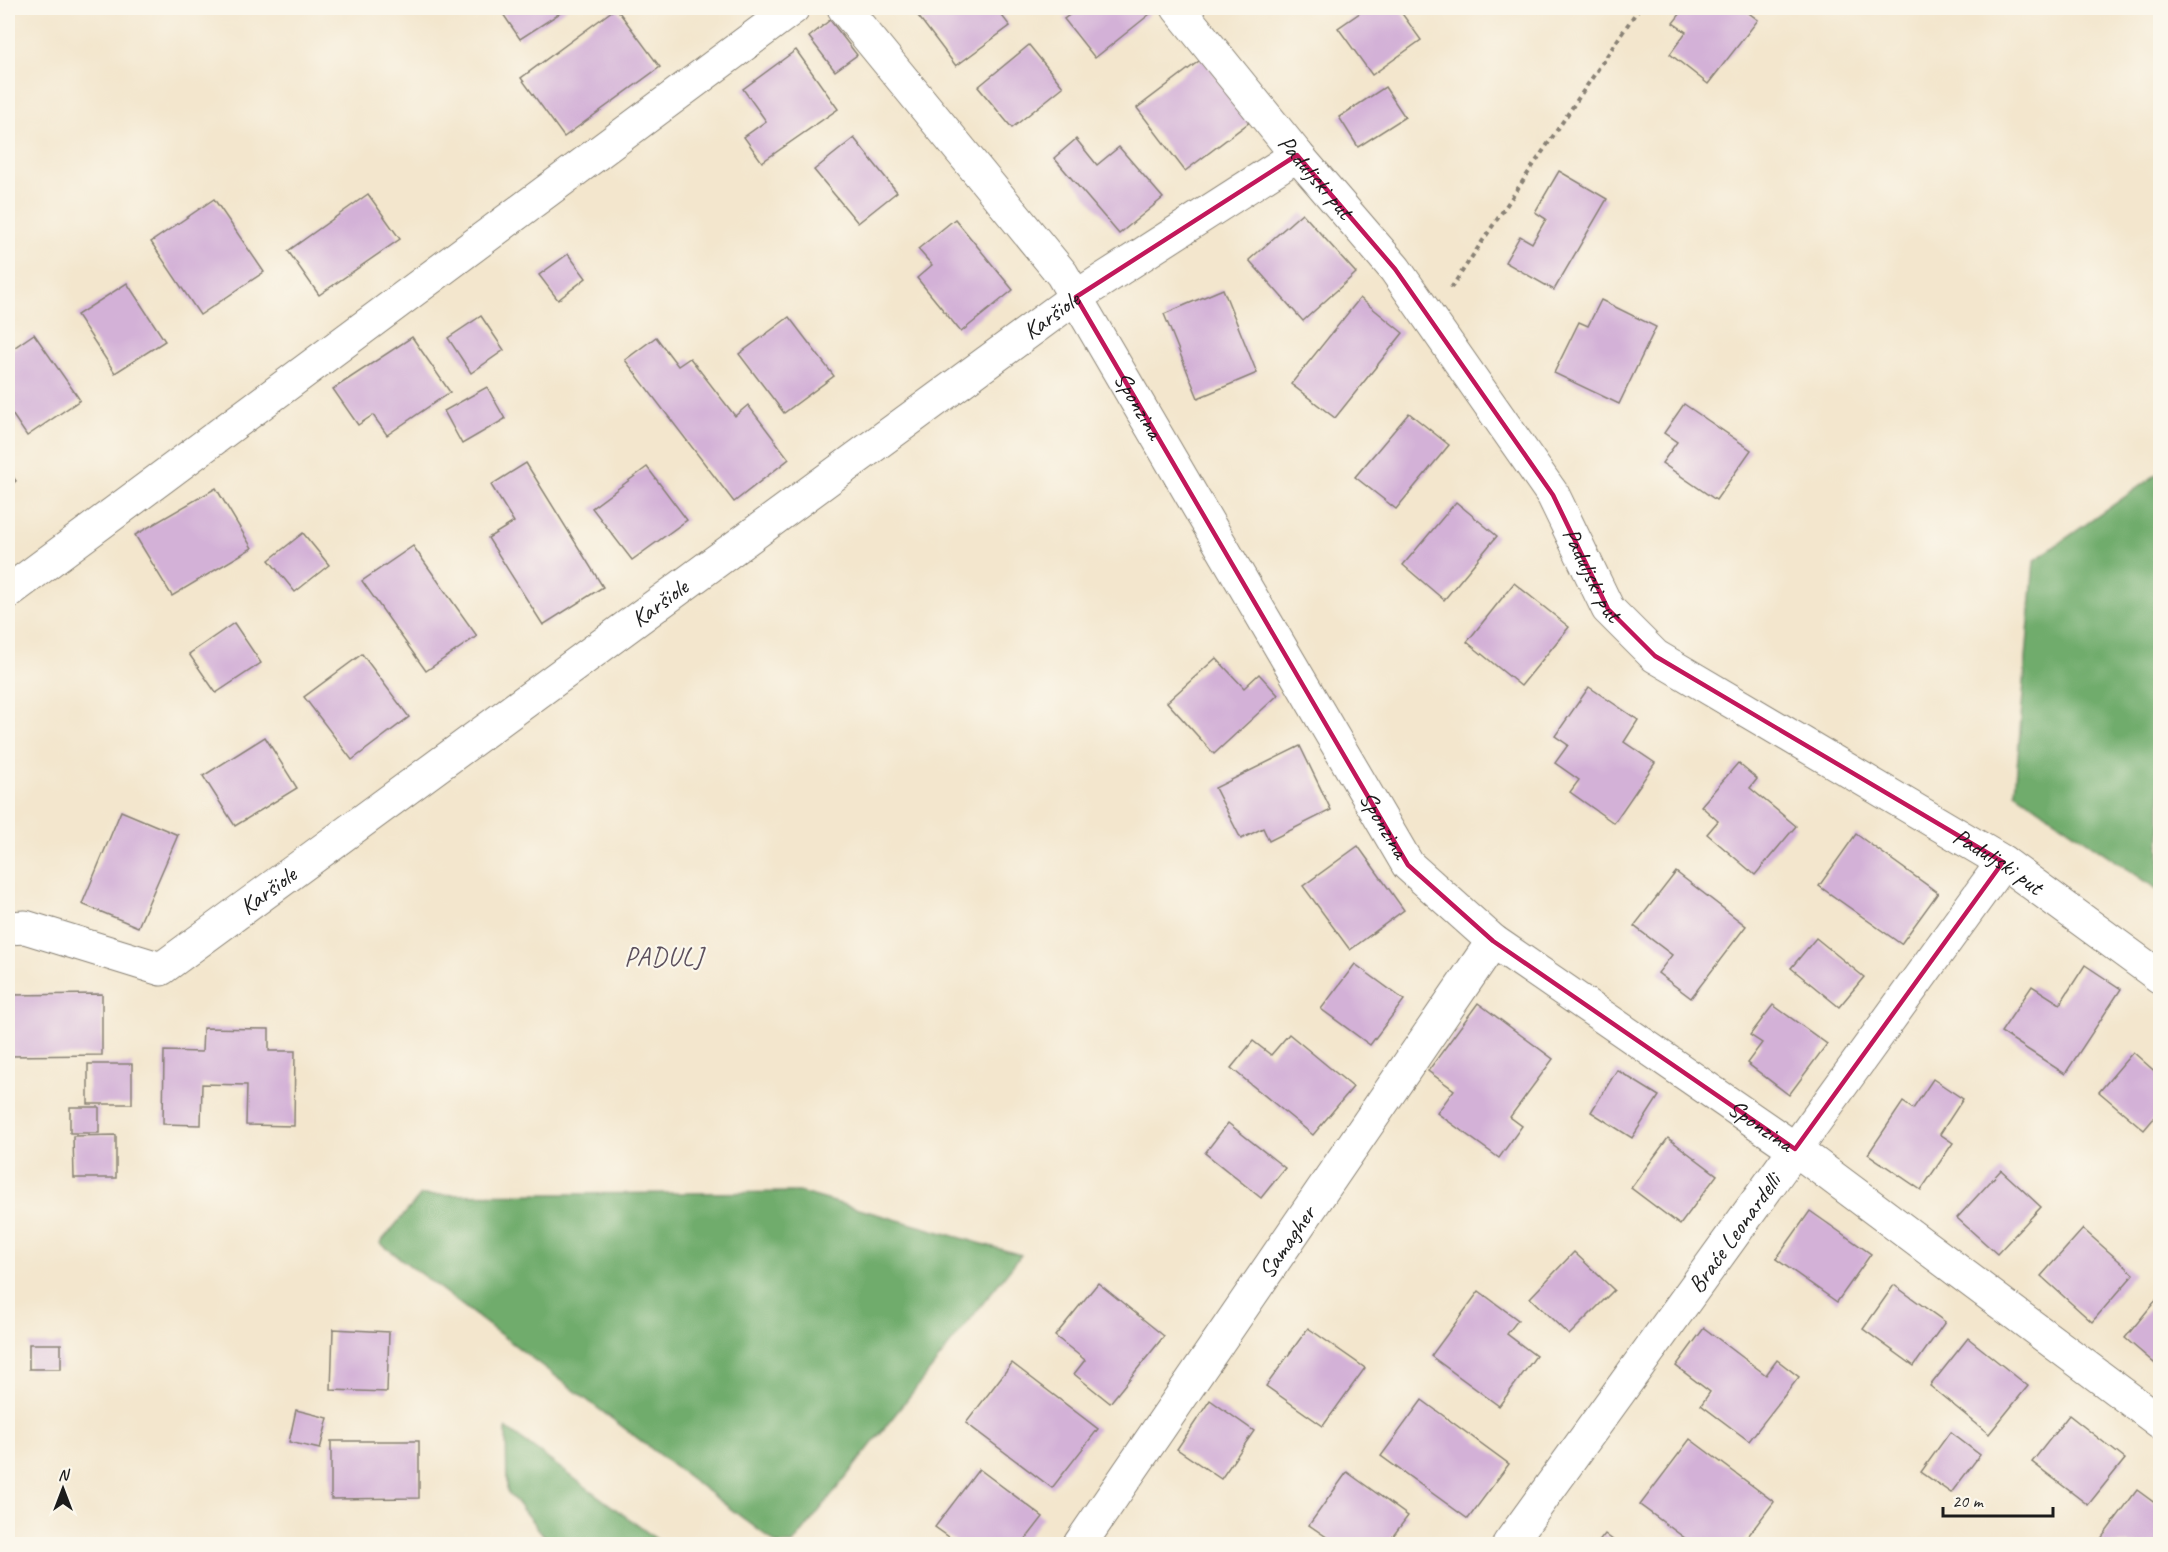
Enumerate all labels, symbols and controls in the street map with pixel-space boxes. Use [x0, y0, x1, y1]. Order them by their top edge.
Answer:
street label: Paduljski put [1272, 129, 1362, 227]
street label: Karšiole [1017, 283, 1087, 346]
street label: Sponzina [1108, 366, 1171, 446]
street label: Paduljski put [1556, 523, 1629, 630]
street label: Karšiole [625, 571, 696, 634]
street label: Sponzina [1353, 786, 1417, 865]
street label: Paduljski put [1948, 821, 2051, 902]
street label: Karšiole [234, 858, 304, 921]
district label: PADULJ [624, 940, 706, 973]
street label: Sponzina [1722, 1092, 1801, 1160]
street label: Braće Leonardelli [1681, 1165, 1790, 1299]
street label: Samagher [1252, 1198, 1323, 1284]
north arrow [33, 1459, 93, 1519]
text: N [58, 1465, 71, 1485]
scale bar [1943, 1480, 2052, 1518]
text: 20 m [1952, 1490, 1985, 1512]

